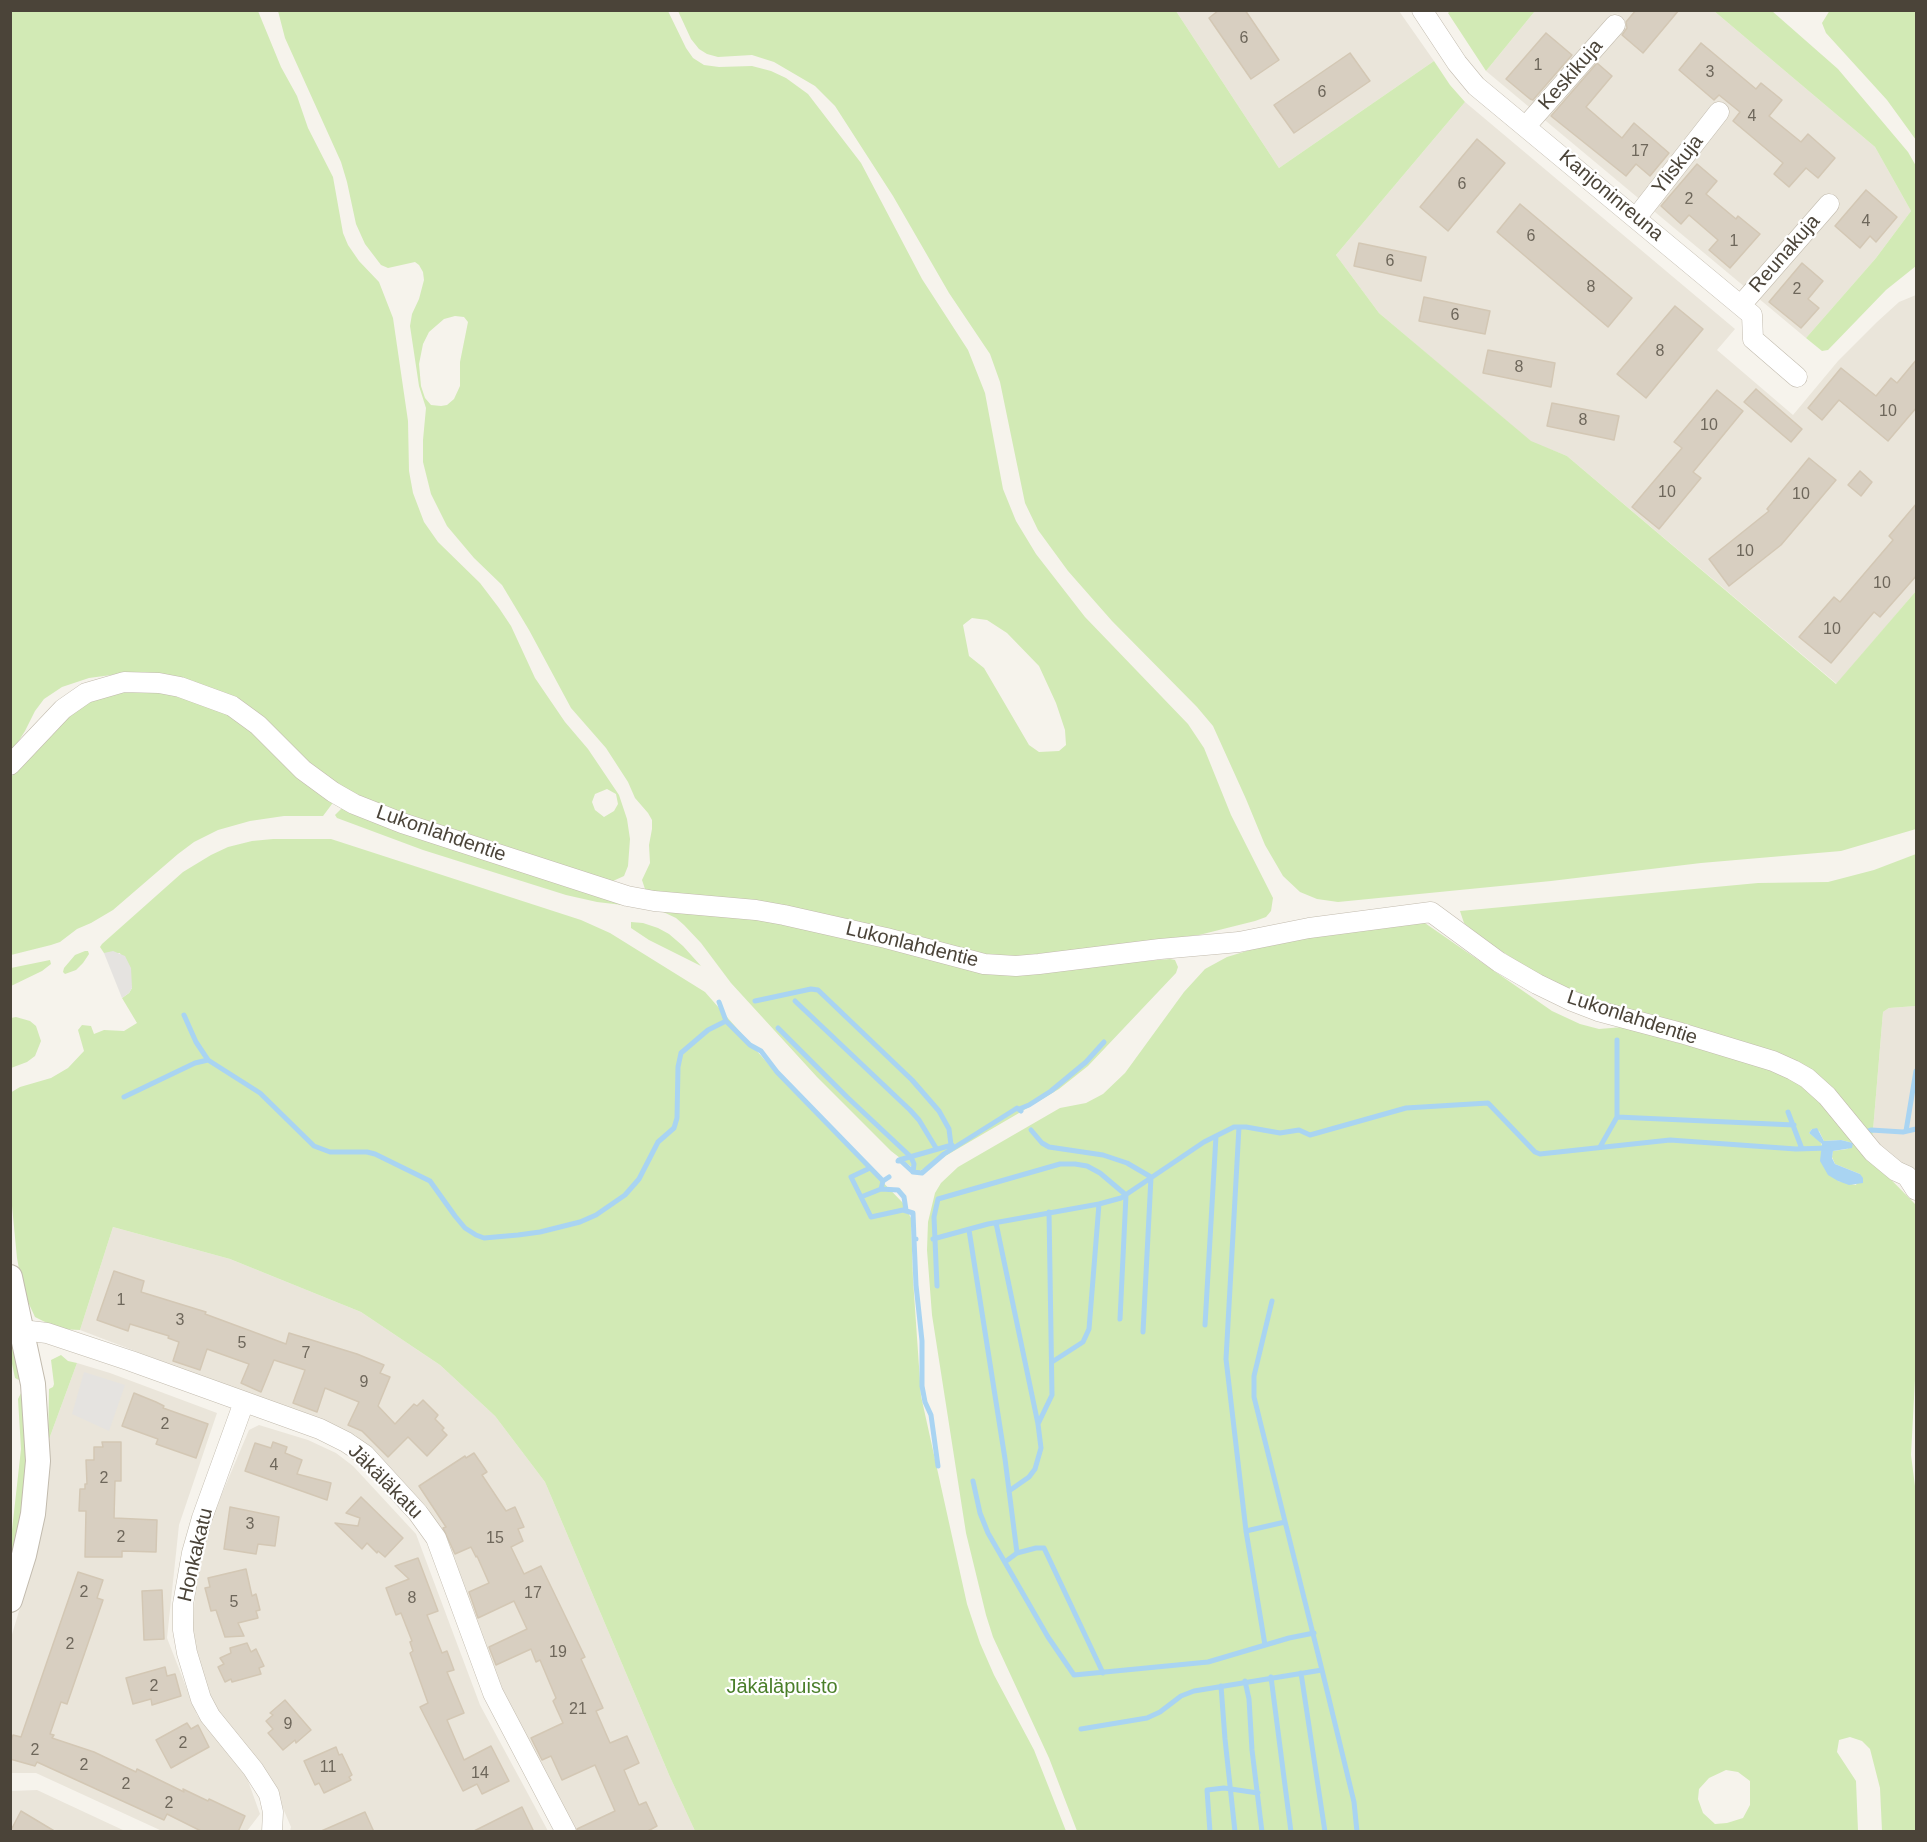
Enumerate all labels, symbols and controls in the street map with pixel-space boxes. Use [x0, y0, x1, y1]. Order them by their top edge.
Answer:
house number: 6 [1240, 29, 1248, 49]
street label: Keskikuja [1534, 35, 1608, 115]
house number: 1 [1534, 56, 1542, 76]
house number: 3 [1706, 63, 1714, 83]
house number: 6 [1318, 83, 1326, 103]
house number: 4 [1748, 107, 1756, 127]
street label: Yliskuja [1647, 130, 1709, 200]
house number: 17 [1631, 142, 1649, 162]
street label: Kanjoninreuna [1554, 145, 1668, 247]
house number: 6 [1458, 175, 1466, 195]
house number: 2 [1685, 190, 1693, 210]
street label: Reunakuja [1745, 210, 1825, 298]
house number: 4 [1862, 212, 1870, 232]
house number: 6 [1527, 227, 1535, 247]
house number: 1 [1730, 232, 1738, 252]
house number: 6 [1386, 252, 1394, 272]
house number: 8 [1587, 278, 1595, 298]
house number: 2 [1793, 280, 1801, 300]
house number: 6 [1451, 306, 1459, 326]
house number: 8 [1656, 342, 1664, 362]
house number: 8 [1515, 358, 1523, 378]
house number: 10 [1879, 402, 1897, 422]
house number: 8 [1579, 411, 1587, 431]
house number: 10 [1700, 416, 1718, 436]
house number: 10 [1658, 483, 1676, 503]
house number: 10 [1792, 485, 1810, 505]
house number: 10 [1736, 542, 1754, 562]
house number: 10 [1873, 574, 1891, 594]
house number: 10 [1823, 620, 1841, 640]
street label: Lukonlahdentie [373, 801, 509, 867]
street label: Lukonlahdentie [843, 917, 981, 973]
street label: Lukonlahdentie [1564, 986, 1700, 1050]
house number: 1 [117, 1291, 125, 1311]
house number: 3 [176, 1311, 184, 1331]
house number: 5 [238, 1334, 246, 1354]
house number: 7 [302, 1344, 310, 1364]
house number: 9 [360, 1373, 368, 1393]
house number: 2 [161, 1415, 169, 1435]
street label: Jäkäläkatu [343, 1440, 427, 1524]
house number: 4 [270, 1456, 278, 1476]
house number: 2 [100, 1469, 108, 1489]
street label: Honkakatu [174, 1506, 218, 1604]
house number: 3 [246, 1515, 254, 1535]
house number: 2 [117, 1528, 125, 1548]
house number: 15 [486, 1529, 504, 1549]
house number: 2 [80, 1583, 88, 1603]
house number: 17 [524, 1584, 542, 1604]
house number: 8 [408, 1589, 416, 1609]
house number: 5 [230, 1593, 238, 1613]
house number: 2 [66, 1635, 74, 1655]
house number: 19 [549, 1643, 567, 1663]
park label: Jäkäläpuisto [726, 1675, 838, 1699]
house number: 2 [150, 1677, 158, 1697]
house number: 21 [569, 1700, 587, 1720]
house number: 9 [284, 1715, 292, 1735]
house number: 2 [179, 1734, 187, 1754]
house number: 2 [31, 1741, 39, 1761]
house number: 2 [80, 1756, 88, 1776]
house number: 11 [320, 1758, 336, 1778]
house number: 14 [471, 1764, 489, 1784]
house number: 2 [122, 1775, 130, 1795]
house number: 2 [165, 1794, 173, 1814]

